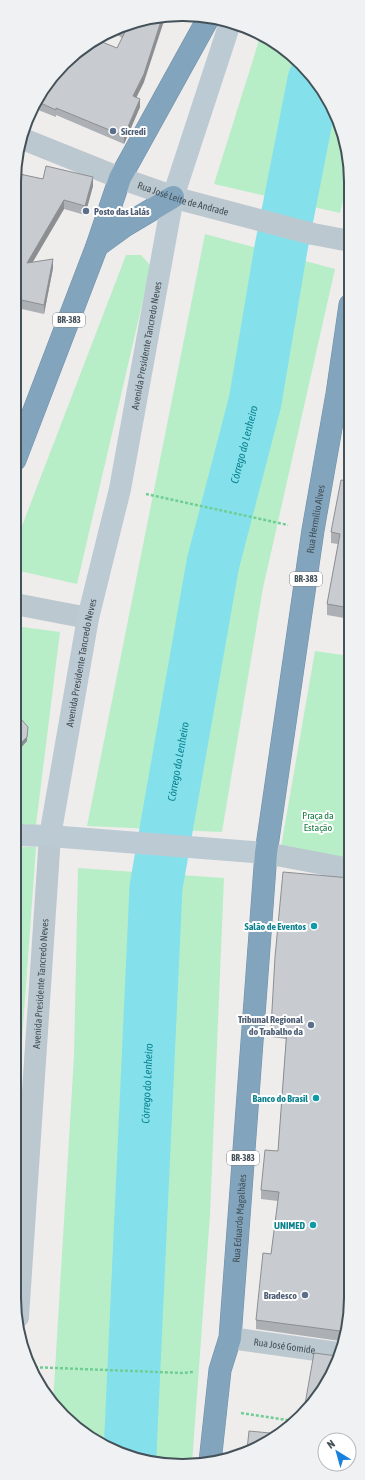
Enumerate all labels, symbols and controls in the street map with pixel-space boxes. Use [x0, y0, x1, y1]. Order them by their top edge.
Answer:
marker: Sicredi [108, 126, 118, 136]
place label: Sicredi [121, 126, 146, 137]
street label: Rua José Leite de Andrade [136, 179, 230, 217]
marker: Posto das Lalás [81, 206, 91, 216]
place label: Posto das Lalás [94, 206, 150, 217]
street label: Avenida Presidente Tancredo Neves [129, 280, 163, 411]
road number: BR-383 [53, 313, 85, 327]
water label: Córrego do Lenheiro [228, 404, 260, 485]
street label: Rua Hermílio Alves [304, 483, 326, 554]
road number: BR-383 [290, 572, 322, 586]
street label: Avenida Presidente Tancredo Neves [64, 597, 98, 728]
water label: Córrego do Lenheiro [165, 721, 191, 802]
park label: Praça da Estação [302, 810, 334, 833]
street label: Avenida Presidente Tancredo Neves [30, 918, 50, 1049]
place label: Salão de Eventos [244, 921, 306, 932]
marker: Salão de Eventos [309, 921, 319, 931]
place label: Tribunal Regional do Trabalho da [238, 1014, 303, 1037]
marker: Tribunal Regional do Trabalho da [306, 1020, 316, 1030]
water label: Córrego do Lenheiro [139, 1043, 155, 1124]
place label: Banco do Brasil [253, 1093, 308, 1104]
marker: Banco do Brasil [311, 1093, 321, 1103]
road number: BR-383 [227, 1151, 259, 1165]
street label: Rua Eduardo Magalhães [230, 1173, 248, 1263]
place label: UNIMED [274, 1220, 305, 1231]
marker: UNIMED [308, 1220, 318, 1230]
place label: Bradesco [264, 1290, 297, 1301]
marker: Bradesco [300, 1290, 310, 1300]
street label: Rua José Gomide [253, 1336, 316, 1355]
north arrow [317, 1432, 357, 1472]
text: N [325, 1437, 337, 1451]

